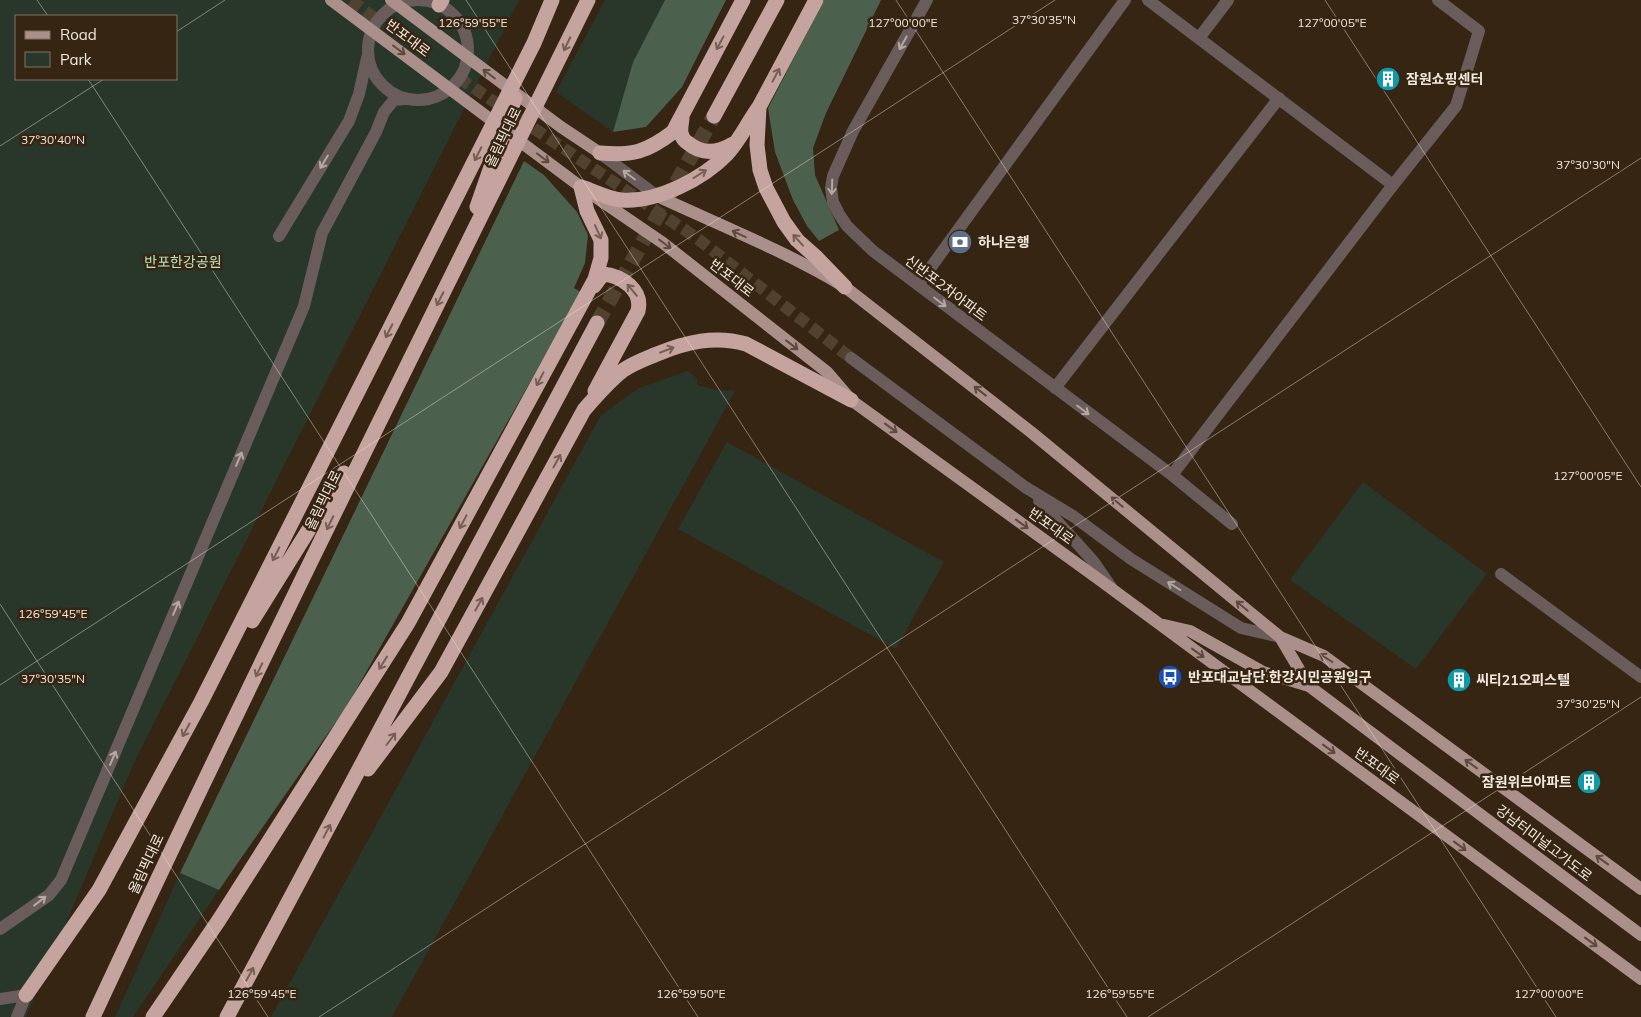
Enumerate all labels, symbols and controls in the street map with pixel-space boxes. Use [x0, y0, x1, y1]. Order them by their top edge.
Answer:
text: 37°30'35"N [1012, 12, 1076, 27]
legend [15, 15, 178, 80]
street label: 반포대로 [382, 15, 434, 61]
text: 126°59'55"E [438, 15, 508, 30]
text: 127°00'00"E [868, 15, 938, 30]
text: 127°00'05"E [1297, 15, 1367, 30]
text: Road [60, 25, 97, 44]
one-way arrow [714, 35, 724, 50]
one-way arrow [898, 35, 908, 50]
one-way arrow [561, 36, 571, 51]
one-way arrow [392, 45, 406, 55]
text: Park [60, 50, 92, 69]
building icon: 잠원쇼핑센터 [1375, 66, 1401, 92]
one-way arrow [772, 68, 781, 83]
one-way arrow [482, 69, 496, 79]
place label: 잠원쇼핑센터 [1406, 70, 1483, 88]
street label: 올림픽대로 [481, 104, 525, 170]
text: 37°30'40"N [21, 132, 85, 147]
one-way arrow [473, 146, 482, 161]
one-way arrow [536, 153, 550, 163]
one-way arrow [318, 155, 328, 169]
text: 37°30'30"N [1556, 157, 1620, 172]
one-way arrow [693, 168, 707, 178]
one-way arrow [623, 169, 636, 180]
one-way arrow [827, 179, 837, 195]
one-way arrow [593, 224, 603, 239]
one-way arrow [732, 228, 747, 238]
bank icon: 하나은행 [947, 229, 973, 255]
place label: 하나은행 [978, 233, 1030, 251]
one-way arrow [792, 234, 804, 247]
one-way arrow [658, 239, 672, 249]
street label: 신반포2차아파트 [901, 251, 991, 325]
park label: 반포한강공원 [144, 253, 222, 271]
street label: 반포대로 [706, 255, 758, 301]
one-way arrow [626, 283, 637, 296]
one-way arrow [435, 291, 444, 306]
one-way arrow [933, 296, 946, 307]
one-way arrow [384, 323, 394, 338]
one-way arrow [785, 339, 798, 350]
one-way arrow [659, 345, 675, 354]
one-way arrow [535, 371, 544, 386]
one-way arrow [974, 386, 987, 397]
one-way arrow [1076, 405, 1090, 415]
one-way arrow [884, 423, 898, 433]
one-way arrow [235, 452, 245, 467]
one-way arrow [552, 454, 562, 468]
street label: 올림픽대로 [301, 467, 345, 533]
text: 127°00'05"E [1553, 468, 1623, 483]
one-way arrow [1110, 497, 1123, 508]
street label: 반포대로 [1025, 504, 1077, 548]
one-way arrow [458, 514, 467, 529]
one-way arrow [324, 515, 334, 530]
one-way arrow [1015, 519, 1029, 529]
one-way arrow [271, 546, 280, 561]
one-way arrow [1167, 581, 1181, 591]
one-way arrow [474, 596, 484, 611]
one-way arrow [1236, 600, 1249, 611]
one-way arrow [171, 601, 181, 616]
text: 126°59'45"E [18, 606, 88, 621]
one-way arrow [1191, 648, 1205, 658]
one-way arrow [1319, 652, 1333, 662]
one-way arrow [378, 656, 388, 670]
one-way arrow [253, 662, 263, 677]
bus stop icon: 반포대교남단.한강시민공원입구 [1157, 664, 1183, 690]
building icon: 씨티21오피스텔 [1446, 667, 1472, 693]
place label: 반포대교남단.한강시민공원입구 [1188, 668, 1372, 686]
text: 37°30'35"N [21, 671, 85, 686]
place label: 씨티21오피스텔 [1476, 671, 1570, 689]
text: 37°30'25"N [1556, 696, 1620, 711]
one-way arrow [181, 722, 191, 737]
one-way arrow [385, 733, 396, 746]
one-way arrow [1322, 744, 1336, 754]
street label: 반포대로 [1351, 744, 1403, 788]
one-way arrow [108, 751, 118, 766]
one-way arrow [1464, 759, 1478, 769]
building icon: 잠원위브아파트 [1576, 769, 1602, 795]
place label: 잠원위브아파트 [1482, 773, 1572, 791]
street label: 강남터미널고가도로 [1492, 801, 1596, 885]
one-way arrow [323, 824, 332, 839]
street label: 올림픽대로 [124, 831, 168, 897]
one-way arrow [1453, 840, 1466, 851]
one-way arrow [1596, 855, 1609, 866]
one-way arrow [33, 896, 46, 907]
one-way arrow [1584, 937, 1598, 947]
one-way arrow [246, 968, 256, 982]
text: 126°59'45"E [227, 986, 297, 1001]
text: 126°59'50"E [656, 986, 726, 1001]
text: 126°59'55"E [1085, 986, 1155, 1001]
text: 127°00'00"E [1514, 986, 1584, 1001]

